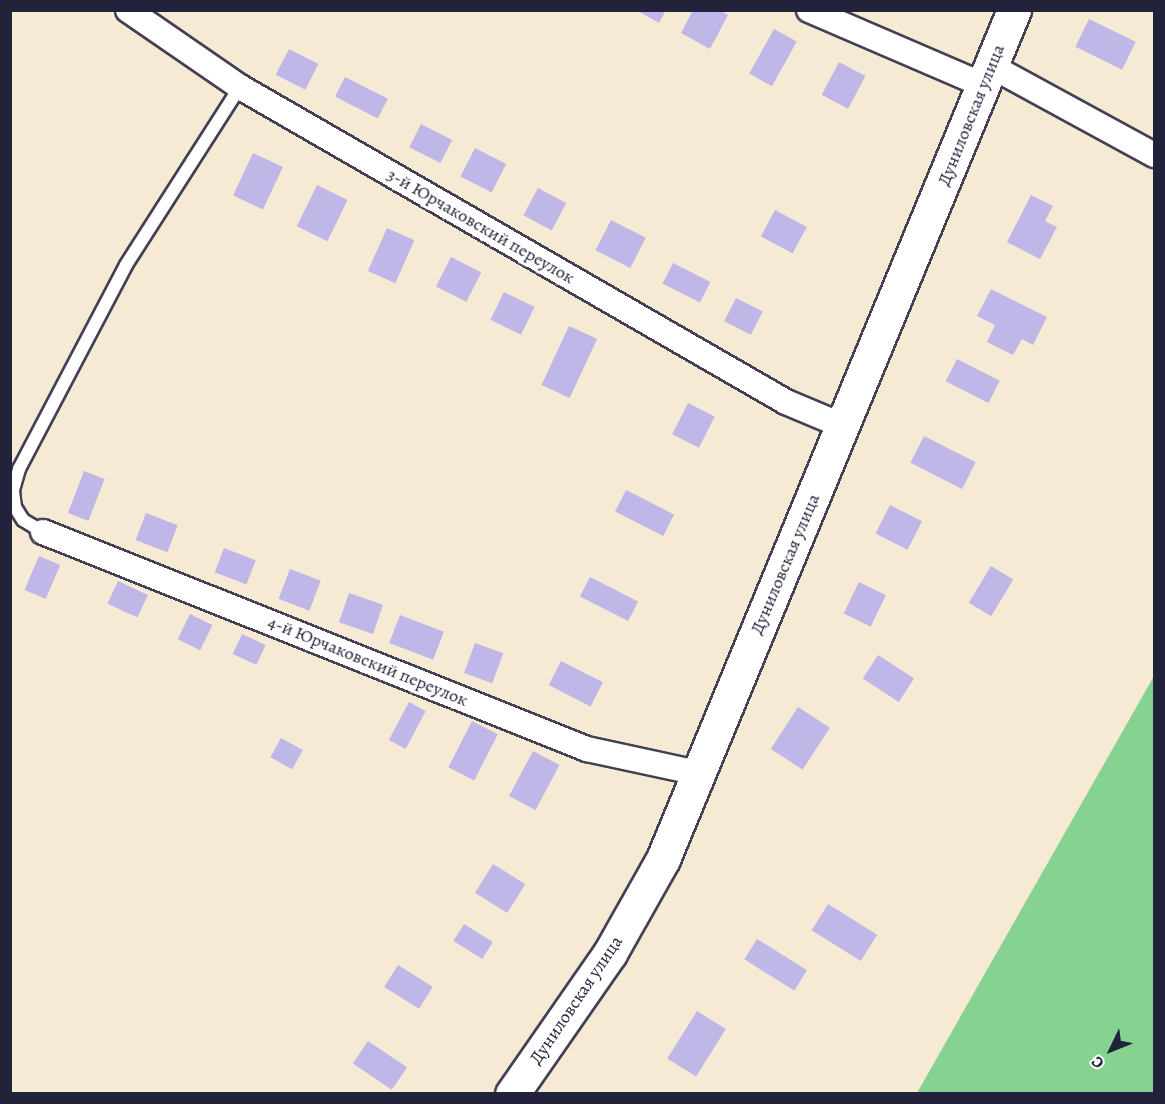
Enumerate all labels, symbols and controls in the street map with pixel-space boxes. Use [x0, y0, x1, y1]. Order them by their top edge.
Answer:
street label: Дуниловская улица [933, 41, 1009, 189]
street label: 3-й Юрчаковский переулок [383, 163, 579, 289]
street label: Дуниловская улица [746, 490, 824, 638]
street label: 4-й Юрчаковский переулок [265, 611, 471, 711]
street label: Дуниловская улица [525, 932, 627, 1068]
north arrow [1081, 1020, 1141, 1080]
text: С [1086, 1051, 1109, 1073]

